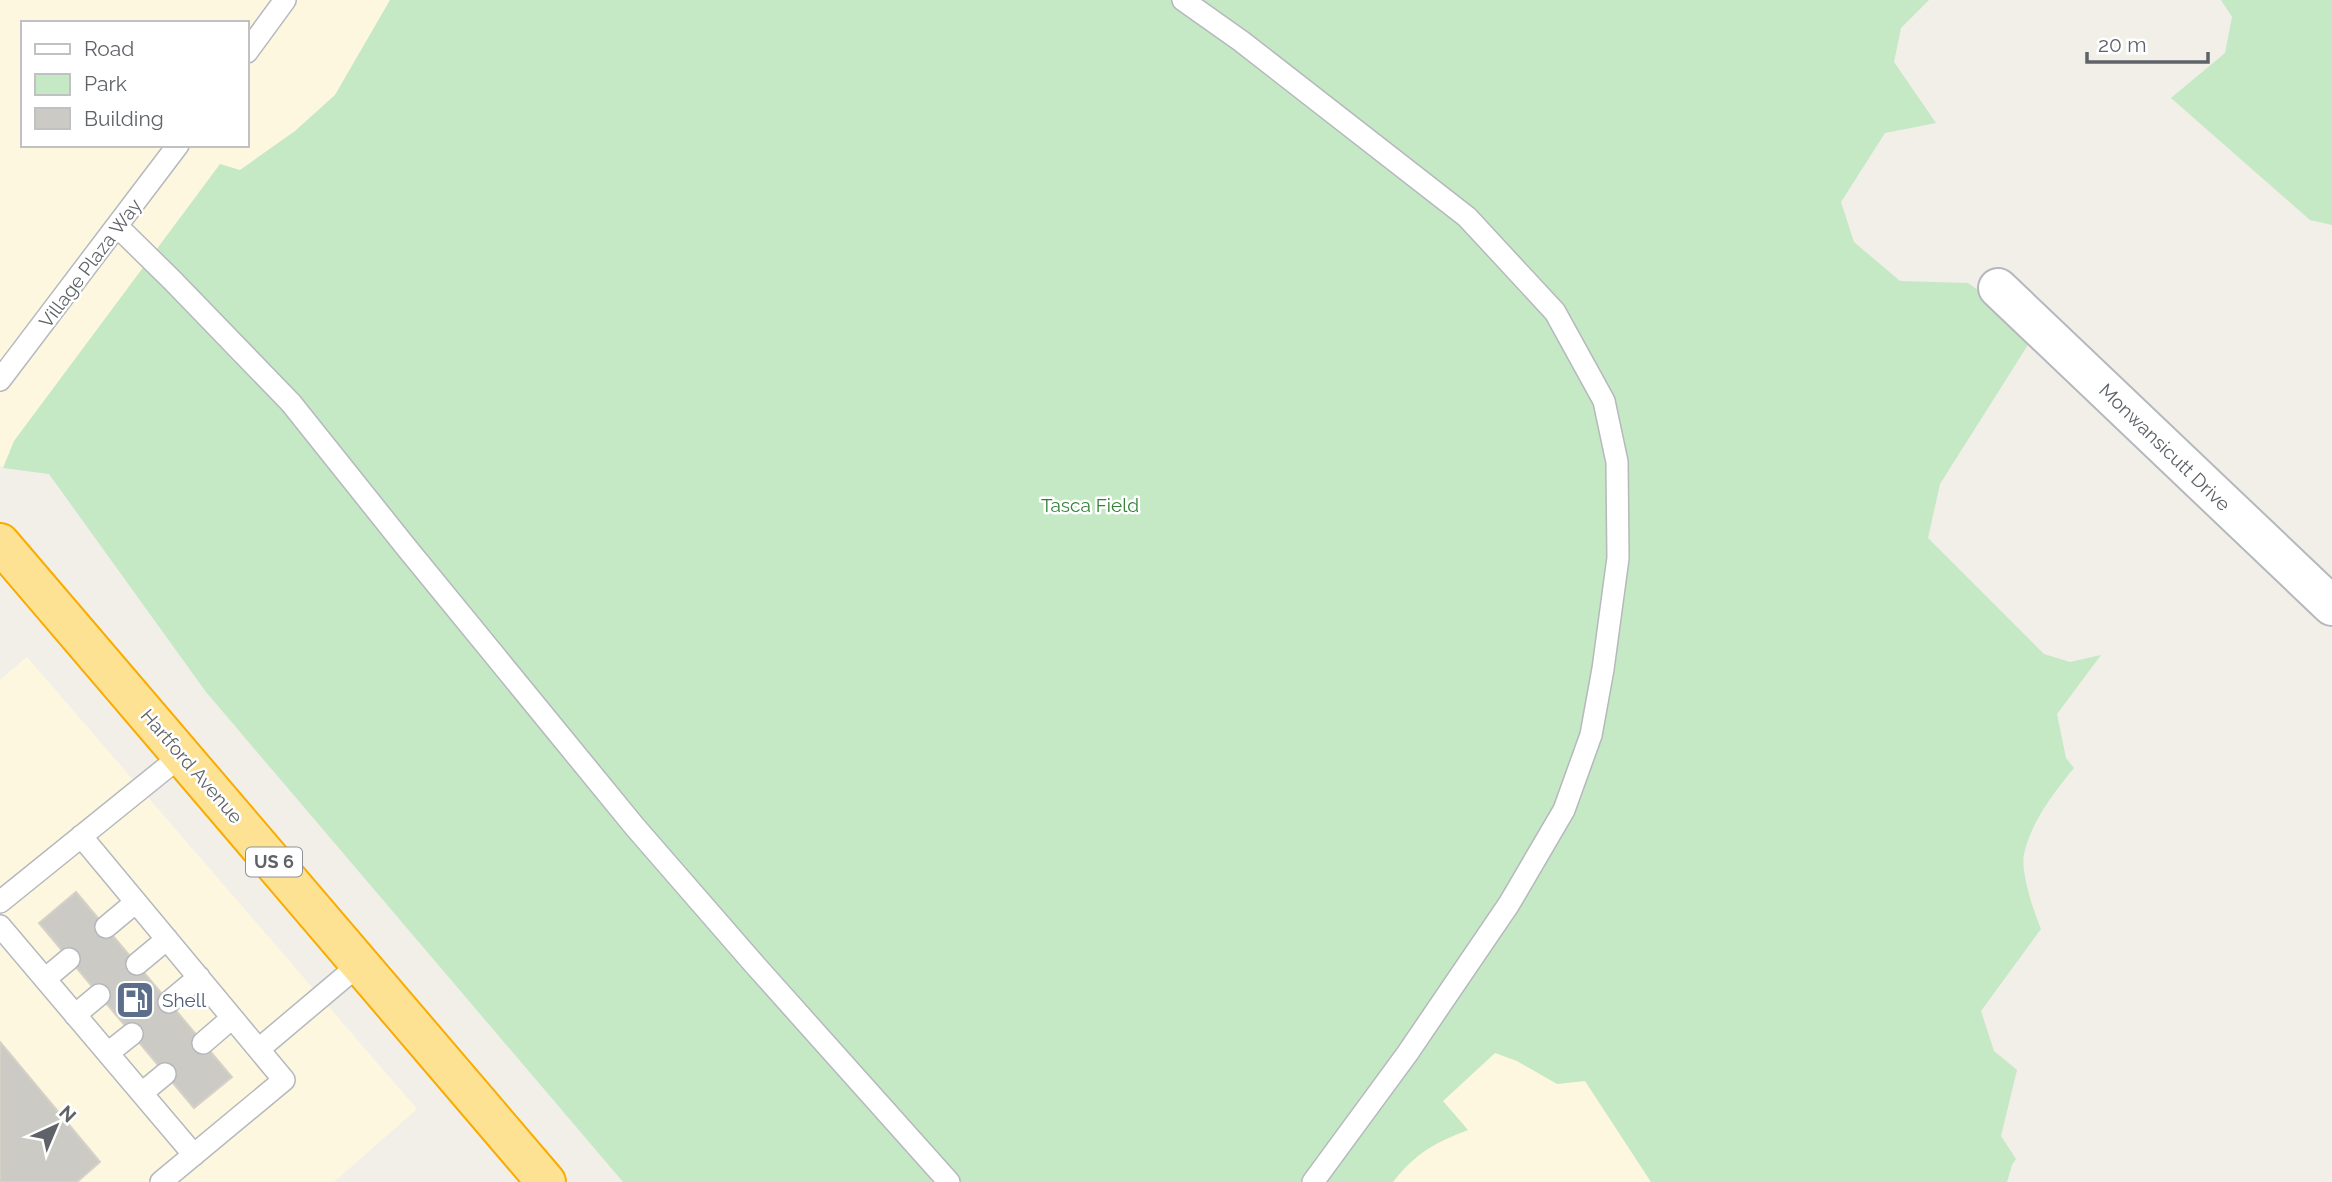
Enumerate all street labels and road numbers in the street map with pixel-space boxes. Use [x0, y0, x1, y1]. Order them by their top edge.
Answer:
street label: Village Plaza Way [34, 194, 146, 332]
street label: Monwansicutt Drive [2095, 379, 2235, 515]
street label: Hartford Avenue [137, 705, 247, 827]
road number: US 6 [246, 848, 302, 876]

